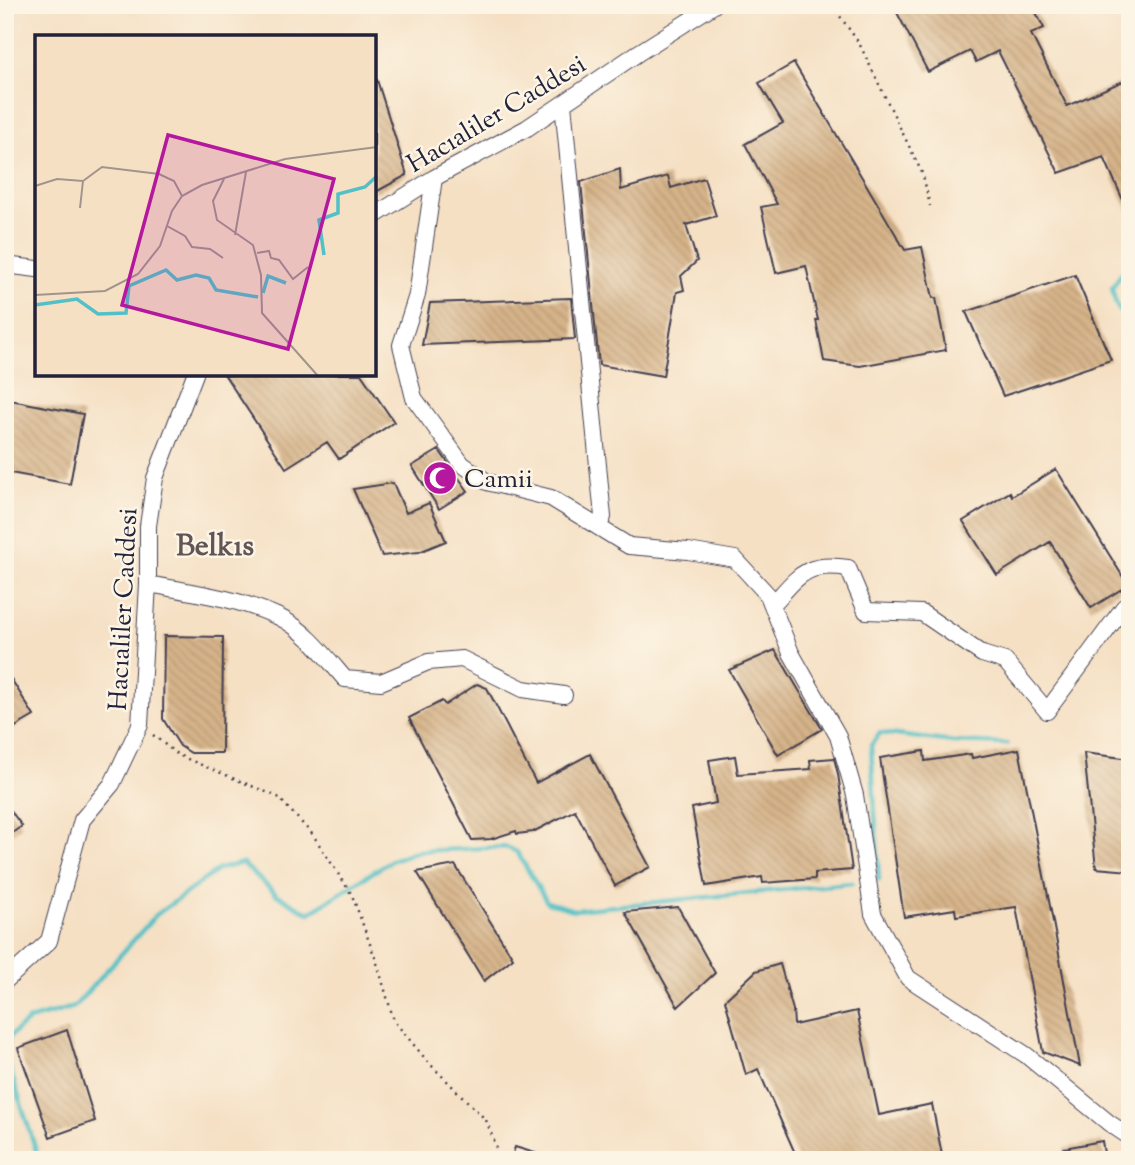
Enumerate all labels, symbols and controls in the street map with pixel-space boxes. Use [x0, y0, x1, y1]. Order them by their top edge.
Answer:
inset map [35, 35, 376, 376]
street label: Hacıaliler Caddesi [401, 47, 594, 183]
mosque icon: Camii [421, 459, 459, 497]
place label: Camii [464, 462, 533, 499]
street label: Hacıaliler Caddesi [101, 507, 148, 712]
district label: Belkıs [176, 526, 254, 569]

